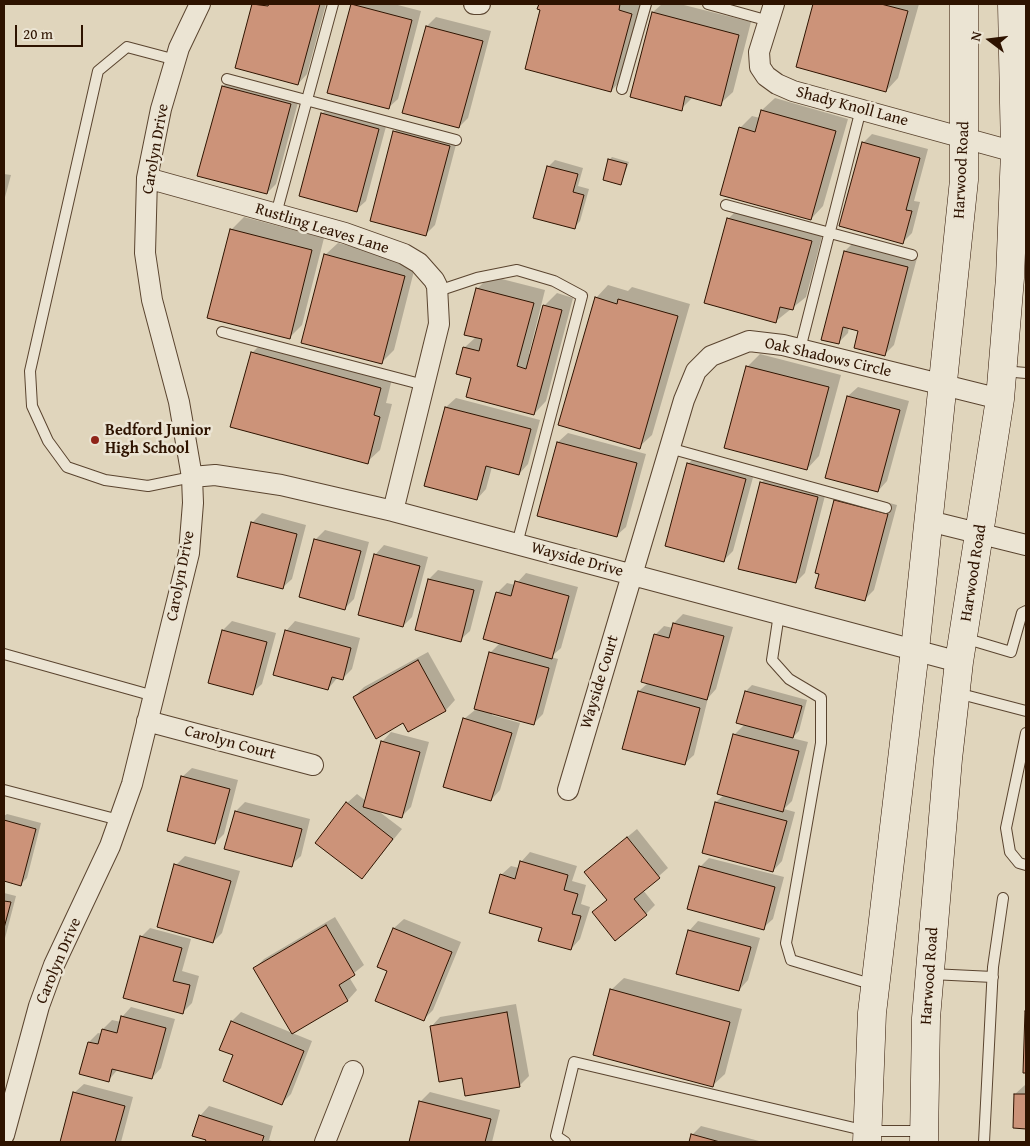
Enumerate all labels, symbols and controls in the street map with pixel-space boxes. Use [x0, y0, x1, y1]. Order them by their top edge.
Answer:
scale bar [18, 15, 85, 47]
north arrow [965, 15, 1015, 65]
text: 20 m [23, 23, 53, 44]
text: N [965, 29, 986, 43]
street label: Shady Knoll Lane [794, 83, 910, 131]
street label: Carolyn Drive [139, 102, 173, 196]
street label: Harwood Road [950, 121, 974, 219]
street label: Rustling Leaves Lane [253, 200, 391, 258]
street label: Oak Shadows Circle [763, 334, 893, 382]
place label: Bedford Junior High School [105, 421, 211, 459]
marker: Bedford Junior High School [89, 434, 101, 446]
street label: Harwood Road [957, 523, 991, 623]
street label: Carolyn Drive [163, 529, 199, 623]
street label: Wayside Drive [529, 538, 625, 582]
street label: Wayside Court [577, 633, 623, 731]
street label: Carolyn Court [182, 722, 278, 764]
street label: Carolyn Drive [32, 915, 86, 1007]
street label: Harwood Road [917, 927, 943, 1025]

